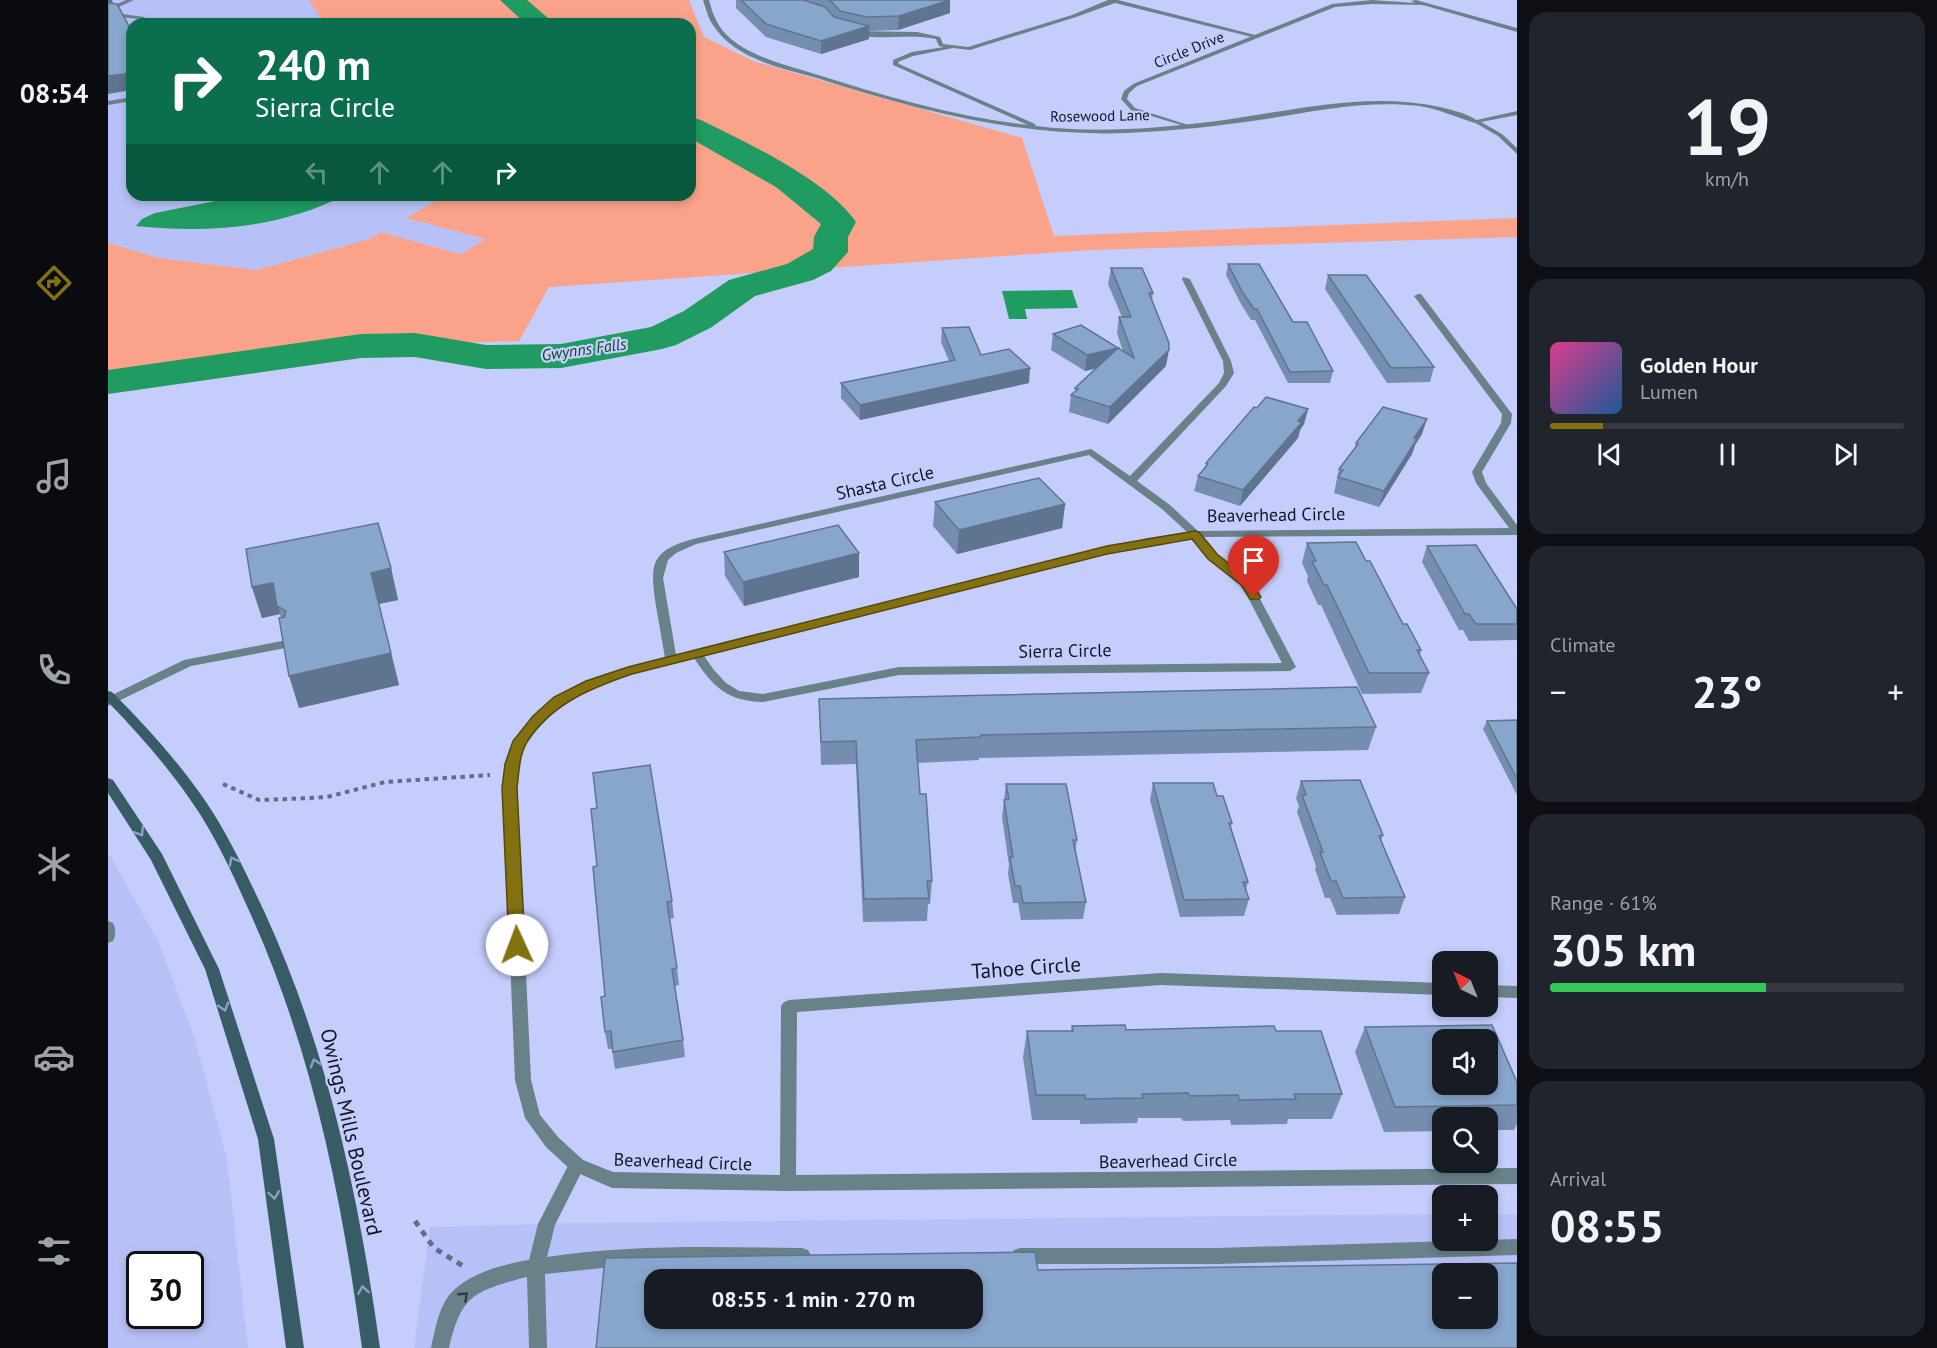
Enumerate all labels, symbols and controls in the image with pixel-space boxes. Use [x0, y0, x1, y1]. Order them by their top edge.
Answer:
street label: Circle Drive [1151, 27, 1227, 72]
text: 240 m [255, 37, 371, 92]
icon: right [156, 42, 234, 120]
text: 08:54 [20, 76, 88, 110]
text: 19 [1683, 76, 1771, 177]
text: Sierra Circle [255, 90, 395, 124]
street label: Rosewood Lane [1050, 105, 1150, 126]
icon: left [300, 156, 333, 189]
icon: ahead [363, 156, 396, 189]
icon: ahead [426, 156, 459, 189]
icon: right [489, 156, 522, 189]
text: km/h [1705, 166, 1749, 192]
icon: directions [33, 262, 75, 304]
water label: Gwynns Falls [540, 333, 628, 365]
text: Golden Hour [1640, 351, 1758, 379]
text: Lumen [1640, 379, 1698, 405]
icon: previous [1593, 438, 1626, 471]
icon: pause [1711, 438, 1744, 471]
icon: next [1829, 438, 1862, 471]
icon: music [33, 455, 75, 497]
street label: Shasta Circle [834, 460, 936, 505]
street label: Beaverhead Circle [1207, 502, 1345, 527]
pin [1228, 535, 1279, 597]
icon: arrive [1237, 544, 1270, 577]
text: Climate [1550, 632, 1616, 658]
street label: Sierra Circle [1018, 638, 1112, 663]
icon: phone [33, 649, 75, 691]
text: 23° [1692, 662, 1762, 720]
text: − [1550, 670, 1567, 713]
text: + [1887, 670, 1904, 713]
one-way arrow [133, 825, 144, 836]
icon: climate [33, 843, 75, 885]
one-way arrow [229, 857, 240, 868]
text: Range · 61% [1550, 890, 1657, 916]
position arrow [485, 913, 549, 977]
text: 305 km [1550, 920, 1696, 978]
street label: Tahoe Circle [970, 950, 1082, 985]
north arrow [1432, 951, 1498, 1017]
map controls [1432, 951, 1498, 1329]
one-way arrow [217, 1001, 229, 1012]
street label: Owings Mills Boulevard [315, 1026, 388, 1238]
button: sound [1432, 1029, 1498, 1095]
icon: car [33, 1036, 75, 1078]
one-way arrow [310, 1058, 322, 1069]
button: search [1432, 1107, 1498, 1173]
street label: Beaverhead Circle [613, 1148, 753, 1175]
street label: Beaverhead Circle [1099, 1148, 1237, 1173]
text: Arrival [1550, 1166, 1606, 1192]
button: + [1432, 1185, 1498, 1251]
one-way arrow [267, 1190, 279, 1200]
text: 08:55 [1550, 1196, 1664, 1254]
icon: filters [33, 1230, 75, 1272]
speed limit sign: 30 [126, 1251, 204, 1329]
button: − [1432, 1263, 1498, 1329]
text: 08:55 · 1 min · 270 m [712, 1285, 915, 1313]
one-way arrow [357, 1286, 369, 1295]
one-way arrow [457, 1292, 467, 1303]

